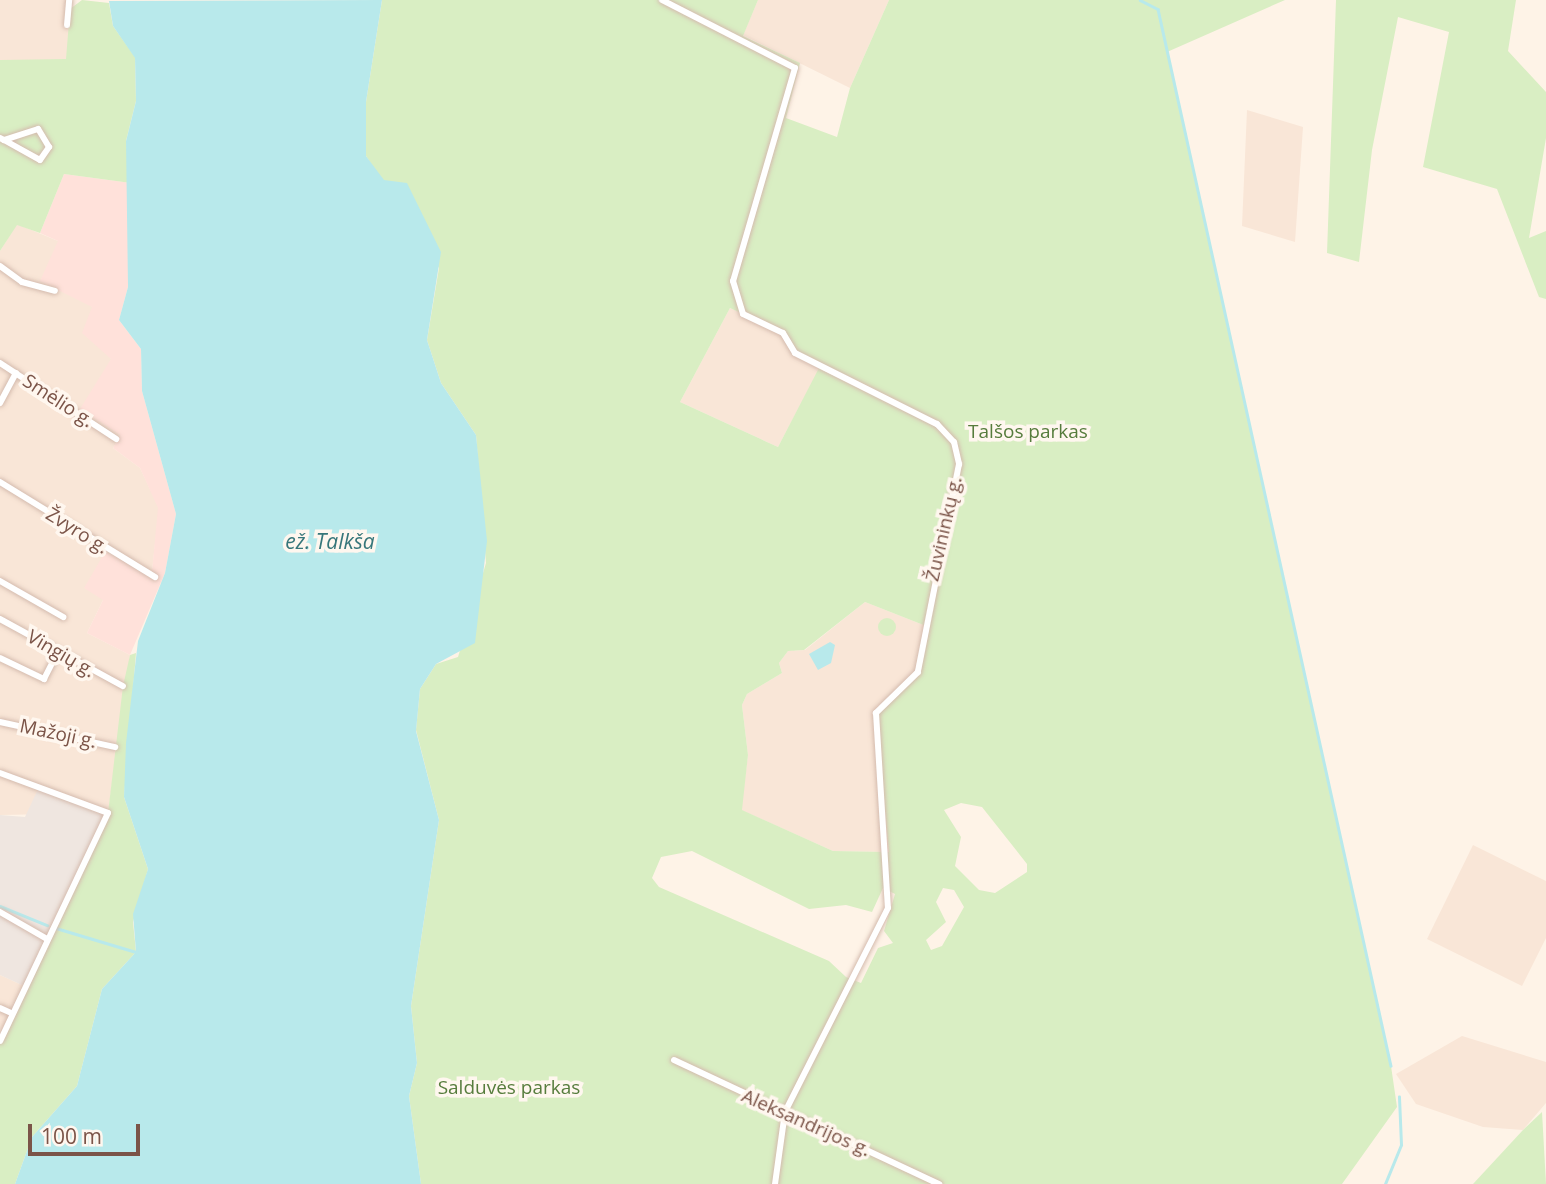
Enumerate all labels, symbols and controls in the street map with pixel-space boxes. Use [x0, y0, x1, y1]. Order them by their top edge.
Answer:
street label: Smėlio g. [18, 370, 98, 432]
park label: Talšos parkas [968, 421, 1088, 443]
street label: Žuvininkų g. [921, 474, 967, 584]
street label: Žvyro g. [42, 503, 112, 559]
water label: ež. Talkša [285, 528, 375, 554]
street label: Vingių g. [23, 625, 99, 683]
street label: Mažoji g. [18, 715, 98, 753]
park label: Salduvės parkas [438, 1077, 580, 1099]
street label: Aleksandrijos g. [738, 1084, 874, 1162]
scale bar [32, 1110, 144, 1154]
text: 100 m [41, 1122, 102, 1150]

